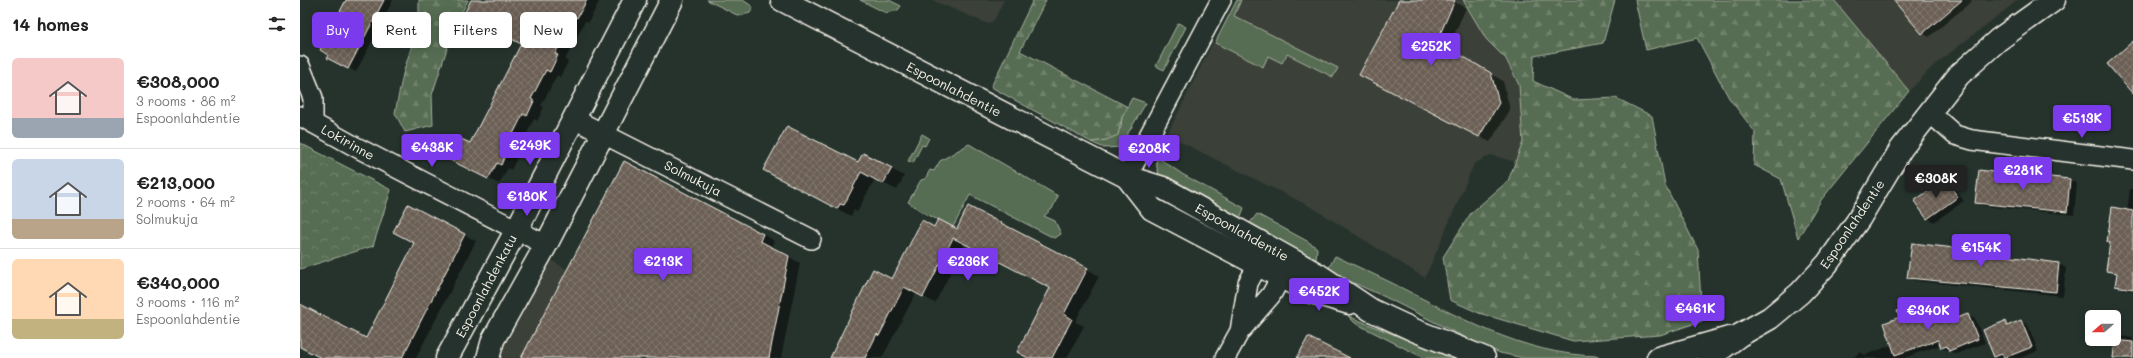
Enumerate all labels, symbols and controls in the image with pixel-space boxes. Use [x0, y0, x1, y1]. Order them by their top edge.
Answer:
chip: Buy [312, 12, 364, 48]
chip: Rent [372, 12, 431, 48]
chip: Filters [439, 12, 512, 48]
chip: New [520, 12, 577, 48]
text: 14 homes [12, 13, 89, 35]
icon: filters [266, 13, 288, 35]
pin: €252K [1403, 33, 1459, 67]
text: €252K [1410, 37, 1452, 54]
street label: Espoonlahdentie [904, 57, 1005, 120]
text: €308,000 [136, 70, 219, 92]
icon: home [44, 74, 92, 122]
text: 3 rooms · 86 m² [136, 92, 236, 109]
pin: €513K [2054, 105, 2110, 139]
text: Espoonlahdentie [136, 109, 240, 126]
text: €513K [2062, 109, 2102, 126]
street label: Lokirinne [319, 120, 378, 163]
pin: €249K [502, 132, 558, 166]
pin: €438K [404, 134, 460, 168]
pin: €208K [1121, 135, 1177, 169]
text: €249K [509, 136, 551, 153]
text: €438K [410, 138, 454, 155]
text: €208K [1128, 139, 1170, 156]
street label: Solmukuja [662, 156, 725, 199]
pin: €281K [1995, 157, 2051, 191]
text: €281K [2003, 161, 2043, 178]
pin: €308K [1908, 165, 1964, 199]
text: €308K [1914, 169, 1958, 186]
text: €213,000 [136, 171, 215, 193]
icon: home [44, 175, 92, 223]
street label: Espoonlahdentie [1815, 176, 1888, 272]
pin: €180K [499, 183, 555, 217]
text: €180K [506, 187, 548, 204]
text: 2 rooms · 64 m² [136, 193, 235, 210]
street label: Espoonlahdentie [1192, 199, 1292, 264]
text: Solmukuja [136, 210, 198, 227]
street label: Espoonlahdenkatu [451, 231, 520, 340]
pin: €154K [1953, 234, 2009, 268]
text: €154K [1961, 238, 2001, 255]
pin: €213K [635, 248, 691, 282]
pin: €236K [940, 248, 996, 282]
text: €213K [643, 252, 683, 269]
text: €236K [947, 252, 989, 269]
text: €340,000 [136, 271, 220, 293]
icon: home [44, 275, 92, 323]
pin: €452K [1291, 278, 1347, 312]
text: €452K [1298, 282, 1340, 299]
text: 3 rooms · 116 m² [136, 293, 239, 310]
pin: €461K [1667, 295, 1723, 329]
pin: €340K [1900, 297, 1956, 331]
text: €461K [1675, 299, 1715, 316]
text: €340K [1906, 301, 1950, 318]
text: Espoonlahdentie [136, 310, 240, 327]
north arrow [2085, 310, 2121, 346]
map controls [2085, 310, 2121, 346]

